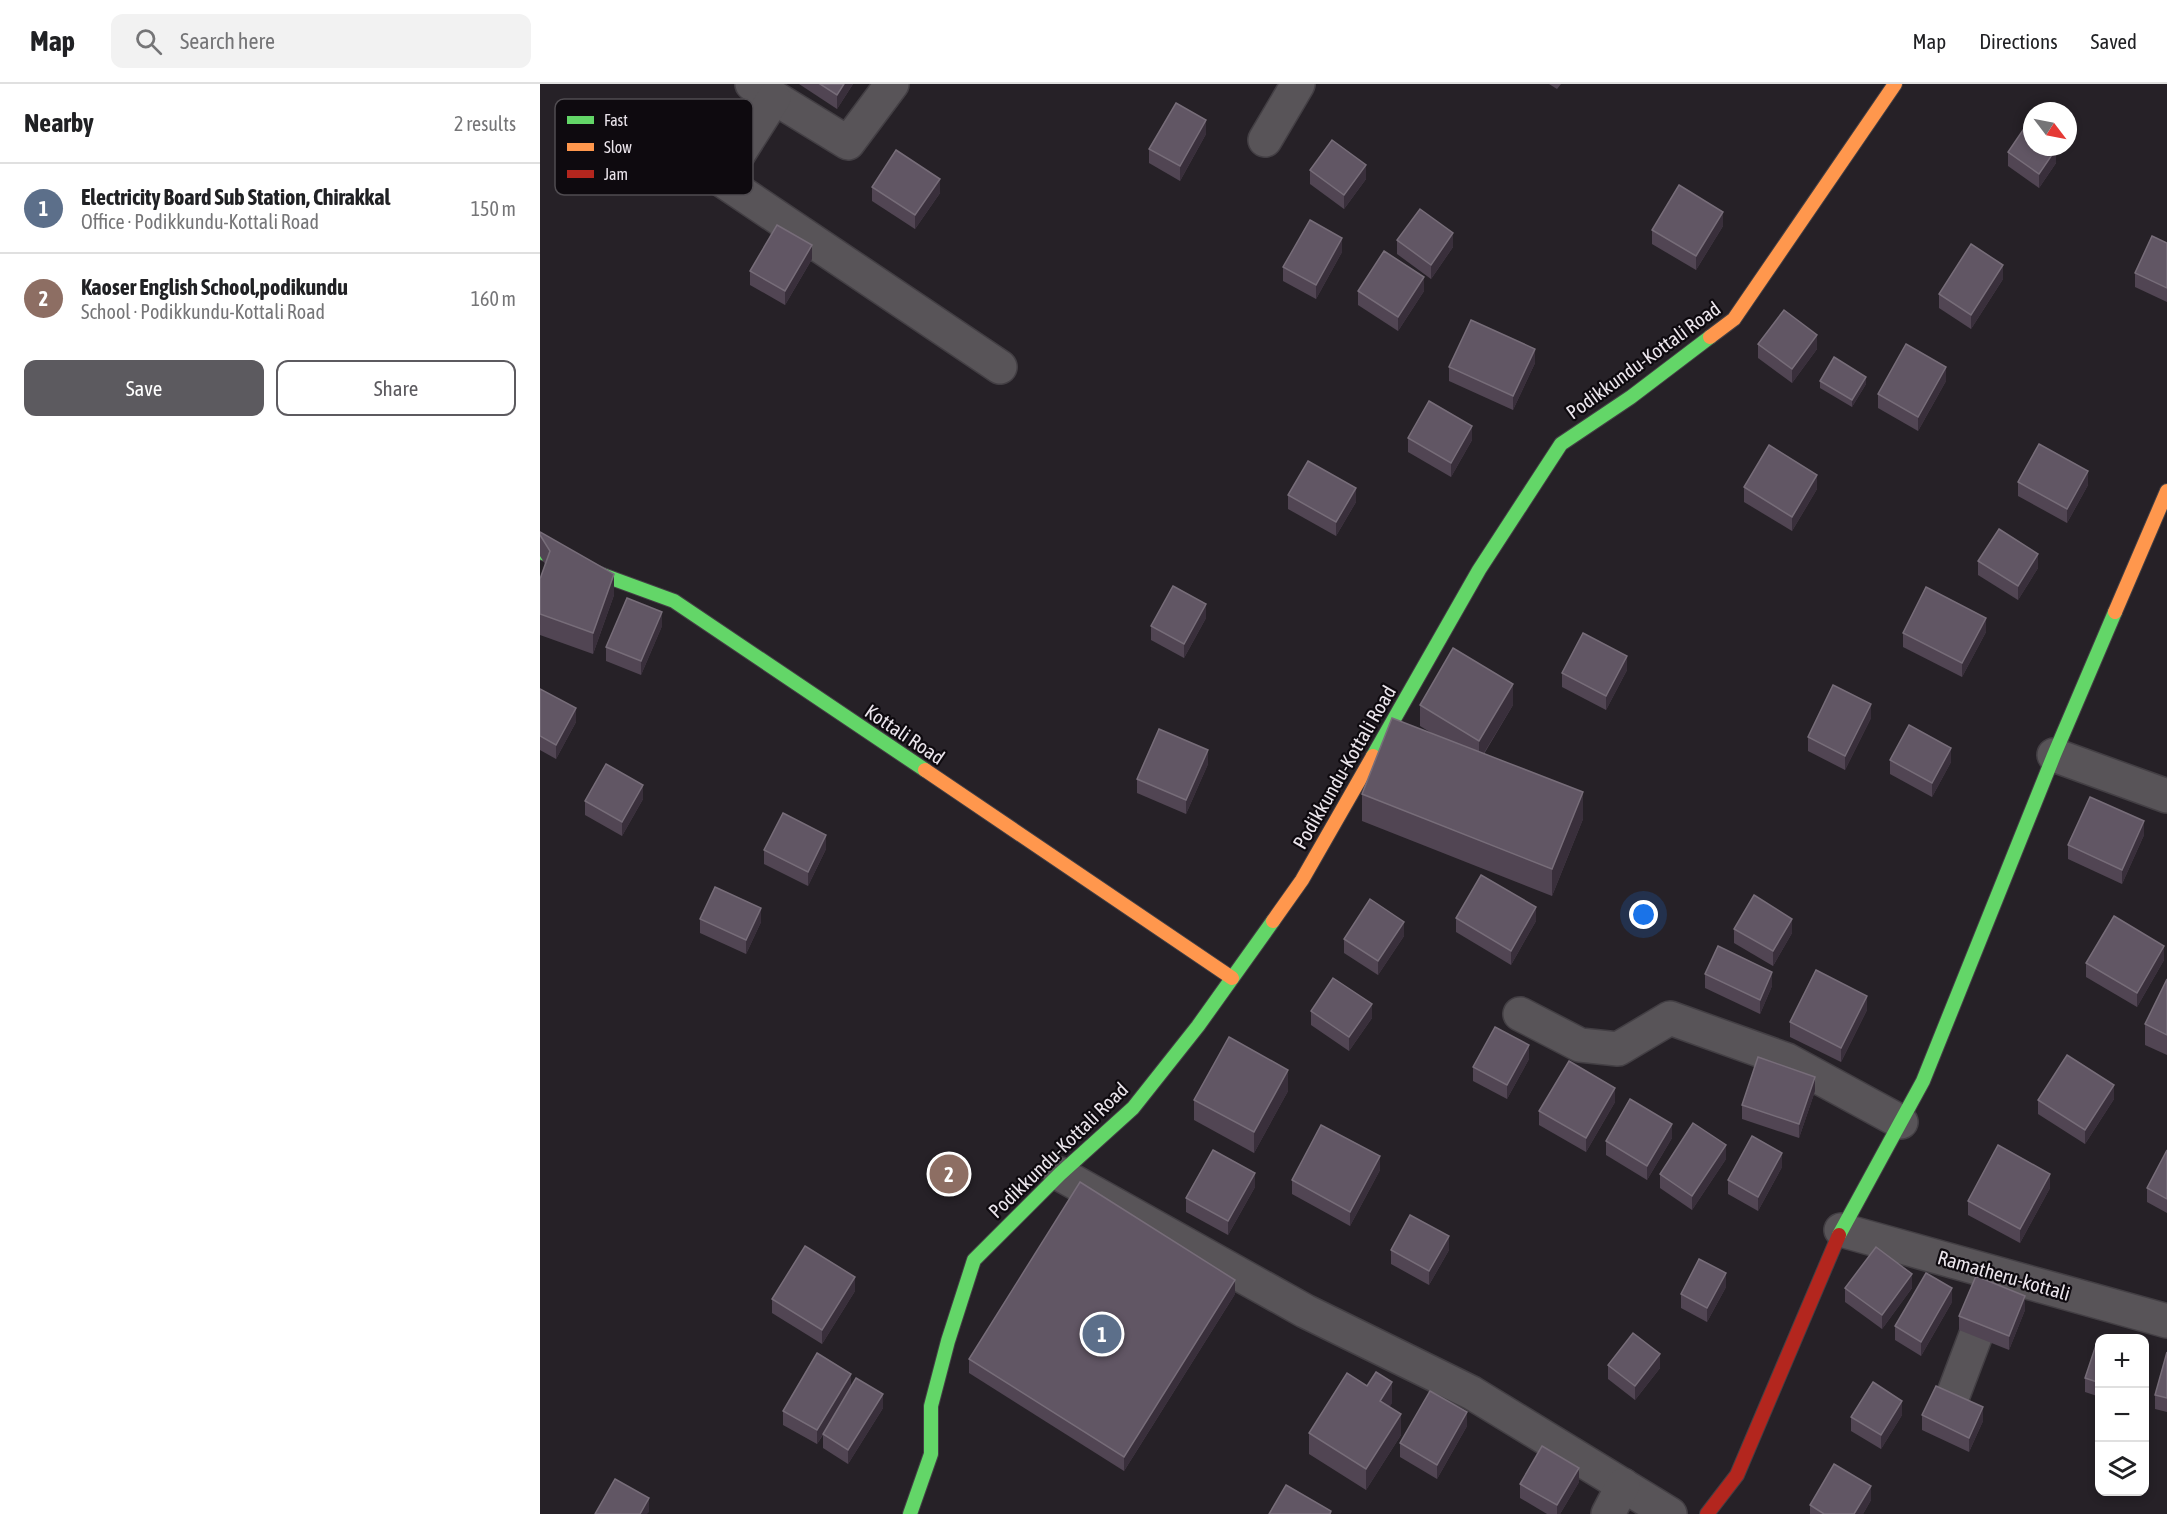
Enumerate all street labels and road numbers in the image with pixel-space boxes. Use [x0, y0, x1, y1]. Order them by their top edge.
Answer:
street label: Podikkundu-Kottali Road [1562, 296, 1724, 424]
street label: Podikkundu-Kottali Road [1288, 681, 1400, 853]
street label: Kottali Road [861, 699, 949, 769]
street label: Podikkundu-Kottali Road [984, 1078, 1132, 1222]
street label: Ramatheru-kottali [1935, 1245, 2073, 1305]

